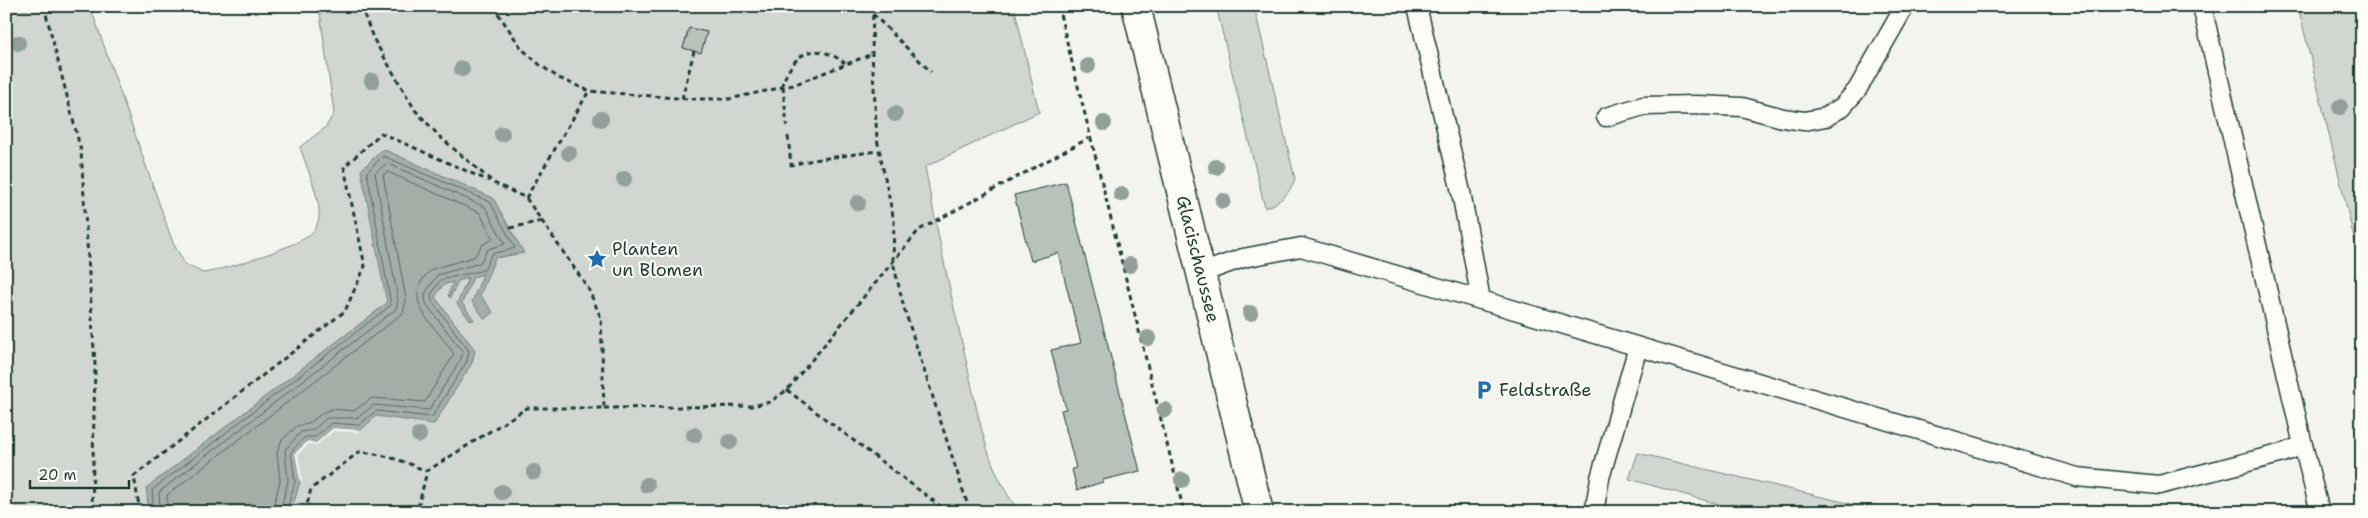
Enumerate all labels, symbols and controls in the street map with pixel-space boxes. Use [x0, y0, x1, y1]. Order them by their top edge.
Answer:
street label: Glacischaussee [1171, 193, 1225, 325]
place label: Planten un Blomen [612, 237, 703, 282]
place icon: Planten un Blomen [586, 248, 608, 270]
place label: Feldstraße [1499, 378, 1591, 402]
parking icon: Feldstraße [1473, 379, 1495, 401]
scale bar [30, 458, 129, 490]
text: 20 m [38, 465, 77, 485]

